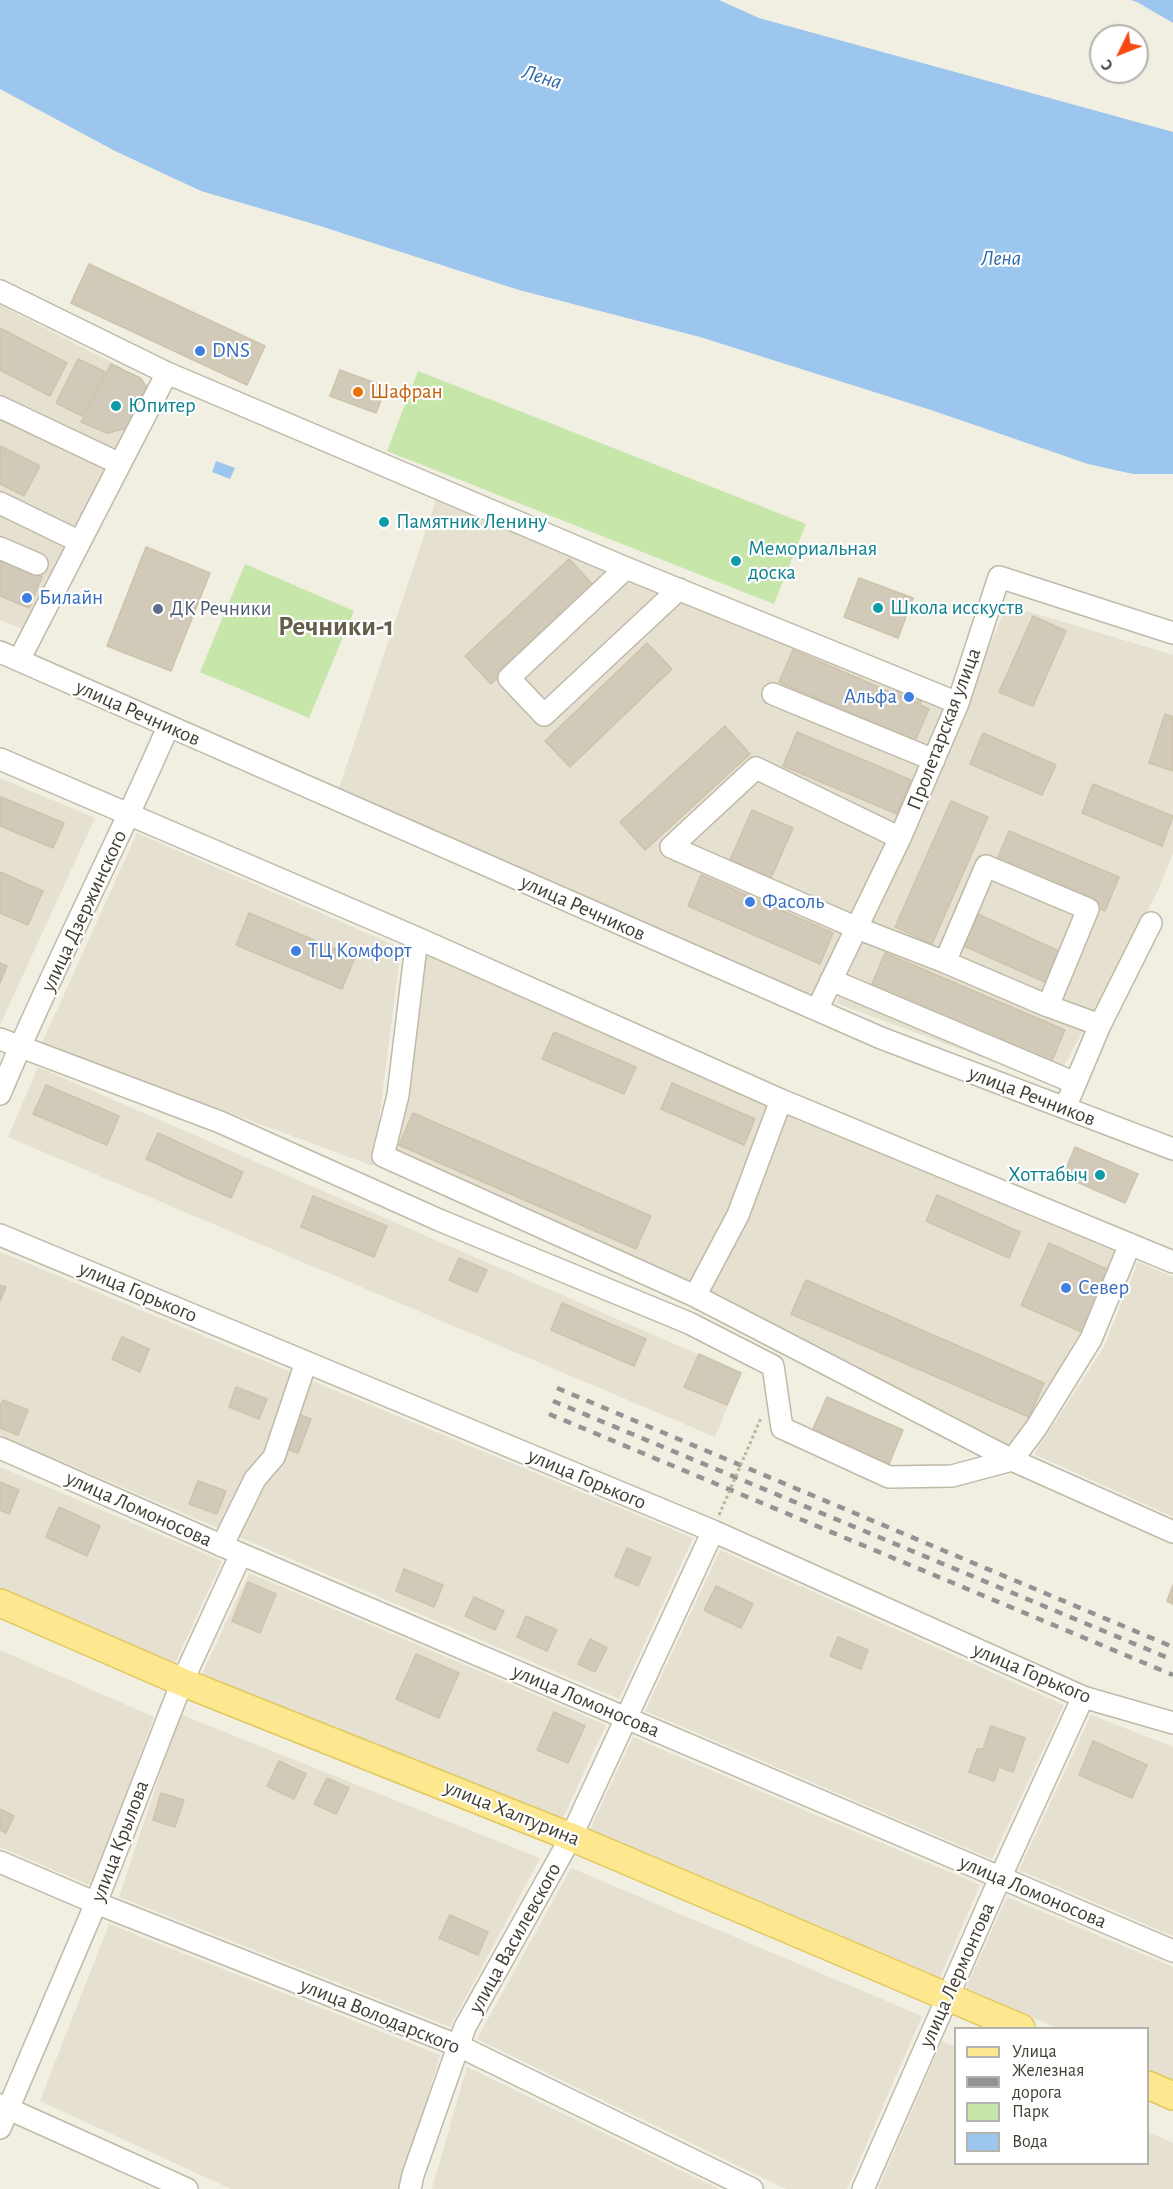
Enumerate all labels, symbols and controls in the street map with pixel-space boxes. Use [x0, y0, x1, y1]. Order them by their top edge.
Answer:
north arrow [1089, 24, 1149, 84]
text: С [1098, 56, 1116, 74]
water label: Лена [519, 58, 565, 96]
water label: Лена [981, 245, 1021, 271]
place label: DNS [212, 338, 250, 364]
marker: DNS [193, 344, 207, 358]
place label: Шафран [370, 379, 443, 405]
marker: Шафран [351, 385, 365, 399]
place label: Юпитер [128, 393, 196, 419]
marker: Юпитер [109, 399, 123, 413]
place label: Памятник Ленину [396, 509, 547, 535]
marker: Памятник Ленину [377, 515, 391, 529]
place label: Мемориальная доска [748, 536, 877, 586]
marker: Мемориальная доска [729, 554, 743, 568]
place label: Билайн [39, 585, 103, 611]
marker: Билайн [20, 591, 34, 605]
place label: Школа исскуств [890, 595, 1023, 621]
place label: ДК Речники [170, 596, 272, 622]
marker: Школа исскуств [871, 601, 885, 615]
marker: ДК Речники [151, 602, 165, 616]
district label: Речники-1 [278, 611, 394, 643]
street label: Пролетарская улица [901, 644, 987, 814]
street label: улица Речников [72, 674, 204, 752]
place label: Альфа [844, 684, 897, 710]
marker: Альфа [902, 690, 916, 704]
street label: улица Дзержинского [35, 826, 133, 996]
street label: улица Речников [517, 869, 649, 947]
place label: Фасоль [762, 889, 824, 915]
marker: Фасоль [743, 895, 757, 909]
place label: ТЦ Комфорт [308, 938, 411, 964]
marker: ТЦ Комфорт [289, 944, 303, 958]
street label: улица Речников [965, 1060, 1099, 1132]
place label: Хоттабыч [1008, 1162, 1088, 1188]
marker: Хоттабыч [1093, 1168, 1107, 1182]
street label: улица Горького [75, 1256, 201, 1328]
place label: Север [1078, 1275, 1129, 1301]
marker: Север [1059, 1281, 1073, 1295]
street label: улица Горького [524, 1443, 650, 1515]
street label: улица Ломоносова [62, 1465, 216, 1553]
street label: улица Горького [969, 1637, 1095, 1709]
street label: улица Ломоносова [509, 1659, 663, 1743]
street label: улица Халтурина [441, 1774, 583, 1852]
street label: улица Крылова [85, 1777, 155, 1905]
street label: улица Ломоносова [956, 1850, 1110, 1934]
street label: улица Василевского [463, 1858, 567, 2018]
street label: улица Лермонтова [914, 1899, 1000, 2051]
street label: улица Володарского [296, 1972, 464, 2060]
legend [954, 2027, 1149, 2165]
text: Улица [1012, 2043, 1057, 2061]
text: Железная дорога [1012, 2062, 1084, 2102]
text: Парк [1012, 2103, 1049, 2121]
text: Вода [1012, 2133, 1048, 2151]

